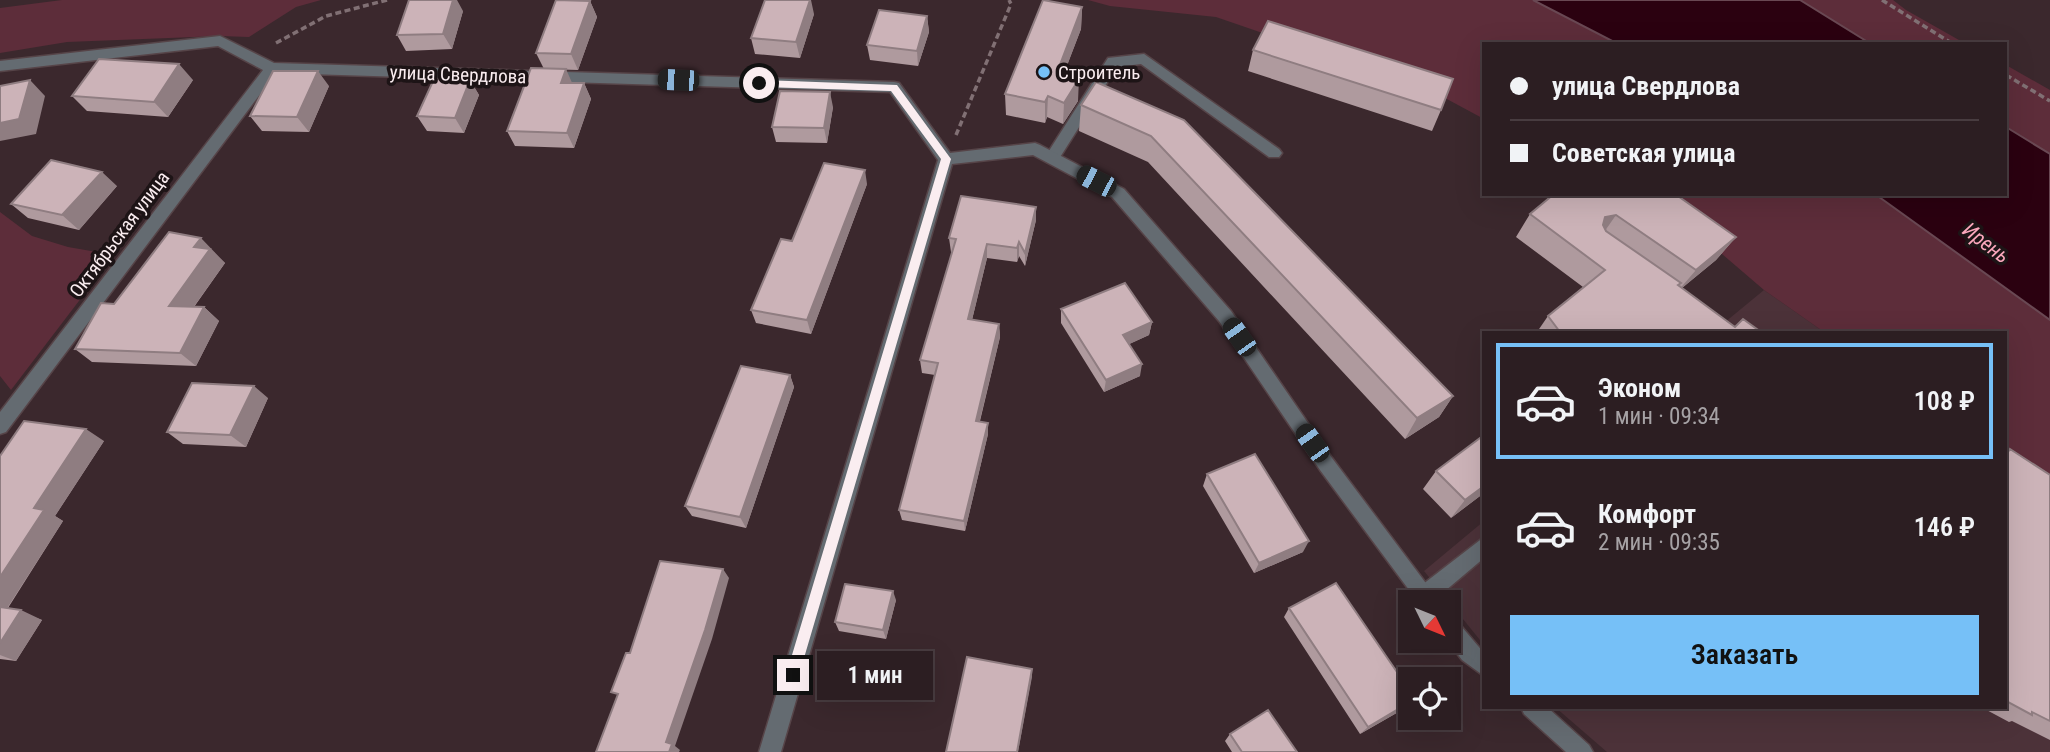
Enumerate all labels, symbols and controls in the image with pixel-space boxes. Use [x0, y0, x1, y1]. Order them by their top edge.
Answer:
street label: улица Свердлова [389, 61, 527, 88]
place label: Строитель [1058, 61, 1140, 84]
marker: Строитель [1036, 64, 1052, 80]
route start [743, 67, 775, 99]
car [657, 69, 700, 91]
text: улица Свердлова [1552, 71, 1740, 101]
text: Советская улица [1552, 138, 1736, 168]
car [1073, 162, 1120, 200]
street label: Октябрьская улица [65, 167, 174, 302]
water label: Ирень [1958, 218, 2014, 268]
car [1219, 314, 1260, 360]
icon: car [1514, 370, 1577, 433]
text: Эконом [1598, 373, 1681, 403]
text: 108 ₽ [1914, 386, 1975, 416]
text: 1 мин · 09:34 [1598, 403, 1720, 430]
car [1292, 420, 1333, 466]
icon: car [1514, 496, 1577, 559]
text: Комфорт [1598, 499, 1696, 529]
text: 146 ₽ [1914, 512, 1975, 542]
text: 2 мин · 09:35 [1598, 529, 1720, 556]
north arrow [1398, 590, 1461, 653]
map controls [1398, 590, 1461, 730]
button: Заказать [1510, 615, 1979, 695]
callout: 1 мин [818, 650, 933, 700]
route end [777, 659, 809, 691]
text: 1 мин [847, 662, 903, 689]
button: locate [1398, 667, 1461, 730]

